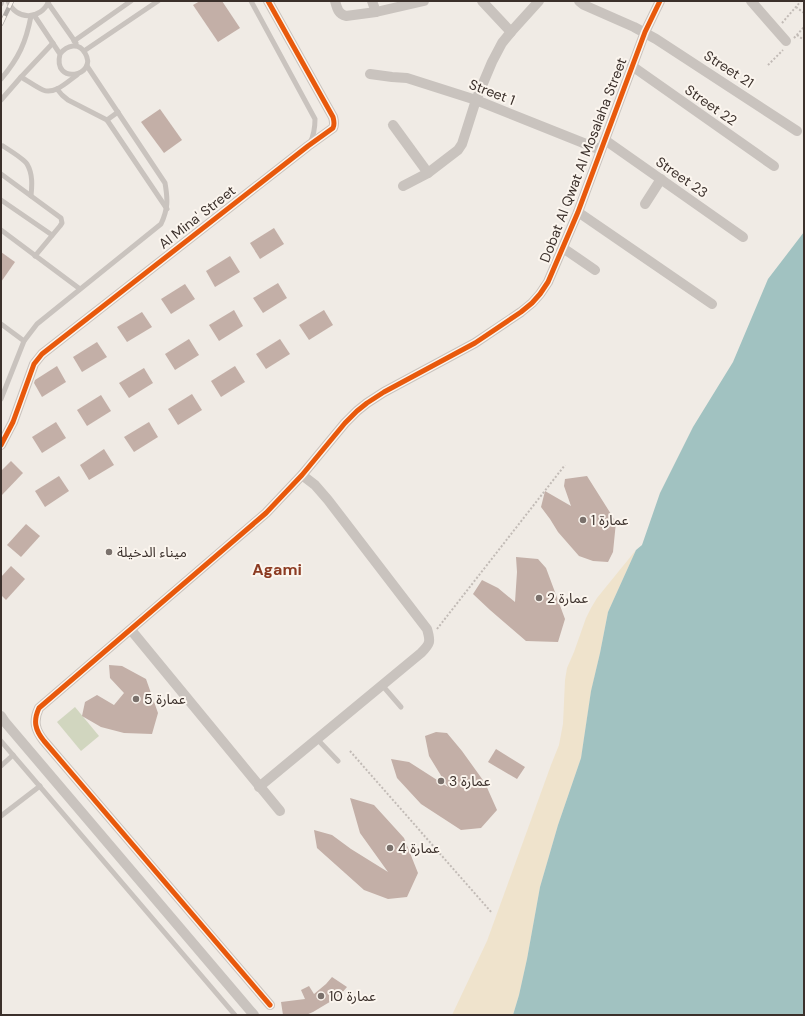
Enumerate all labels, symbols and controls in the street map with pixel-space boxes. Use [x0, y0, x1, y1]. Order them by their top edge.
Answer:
street label: Street 21 [701, 46, 757, 92]
street label: Dobat Al Qwat Al Mosalaha Street [536, 55, 630, 265]
street label: Street 1 [466, 75, 518, 109]
street label: Street 22 [681, 81, 741, 129]
street label: Street 23 [652, 152, 712, 202]
street label: Al Mina' Street [155, 181, 239, 253]
place label: عمارة 1 [591, 511, 629, 529]
marker: عمارة 1 [578, 515, 588, 525]
place label: ميناء الدخيلة [117, 543, 187, 561]
marker: ميناء الدخيلة [104, 547, 114, 557]
district label: Agami [252, 559, 302, 580]
place label: عمارة 2 [547, 589, 588, 607]
marker: عمارة 2 [534, 593, 544, 603]
place label: عمارة 5 [144, 690, 186, 708]
marker: عمارة 5 [131, 694, 141, 704]
place label: عمارة 3 [449, 772, 490, 790]
marker: عمارة 3 [436, 776, 446, 786]
place label: عمارة 4 [398, 839, 440, 857]
marker: عمارة 4 [385, 843, 395, 853]
place label: عمارة 10 [329, 987, 376, 1005]
marker: عمارة 10 [316, 991, 326, 1001]

